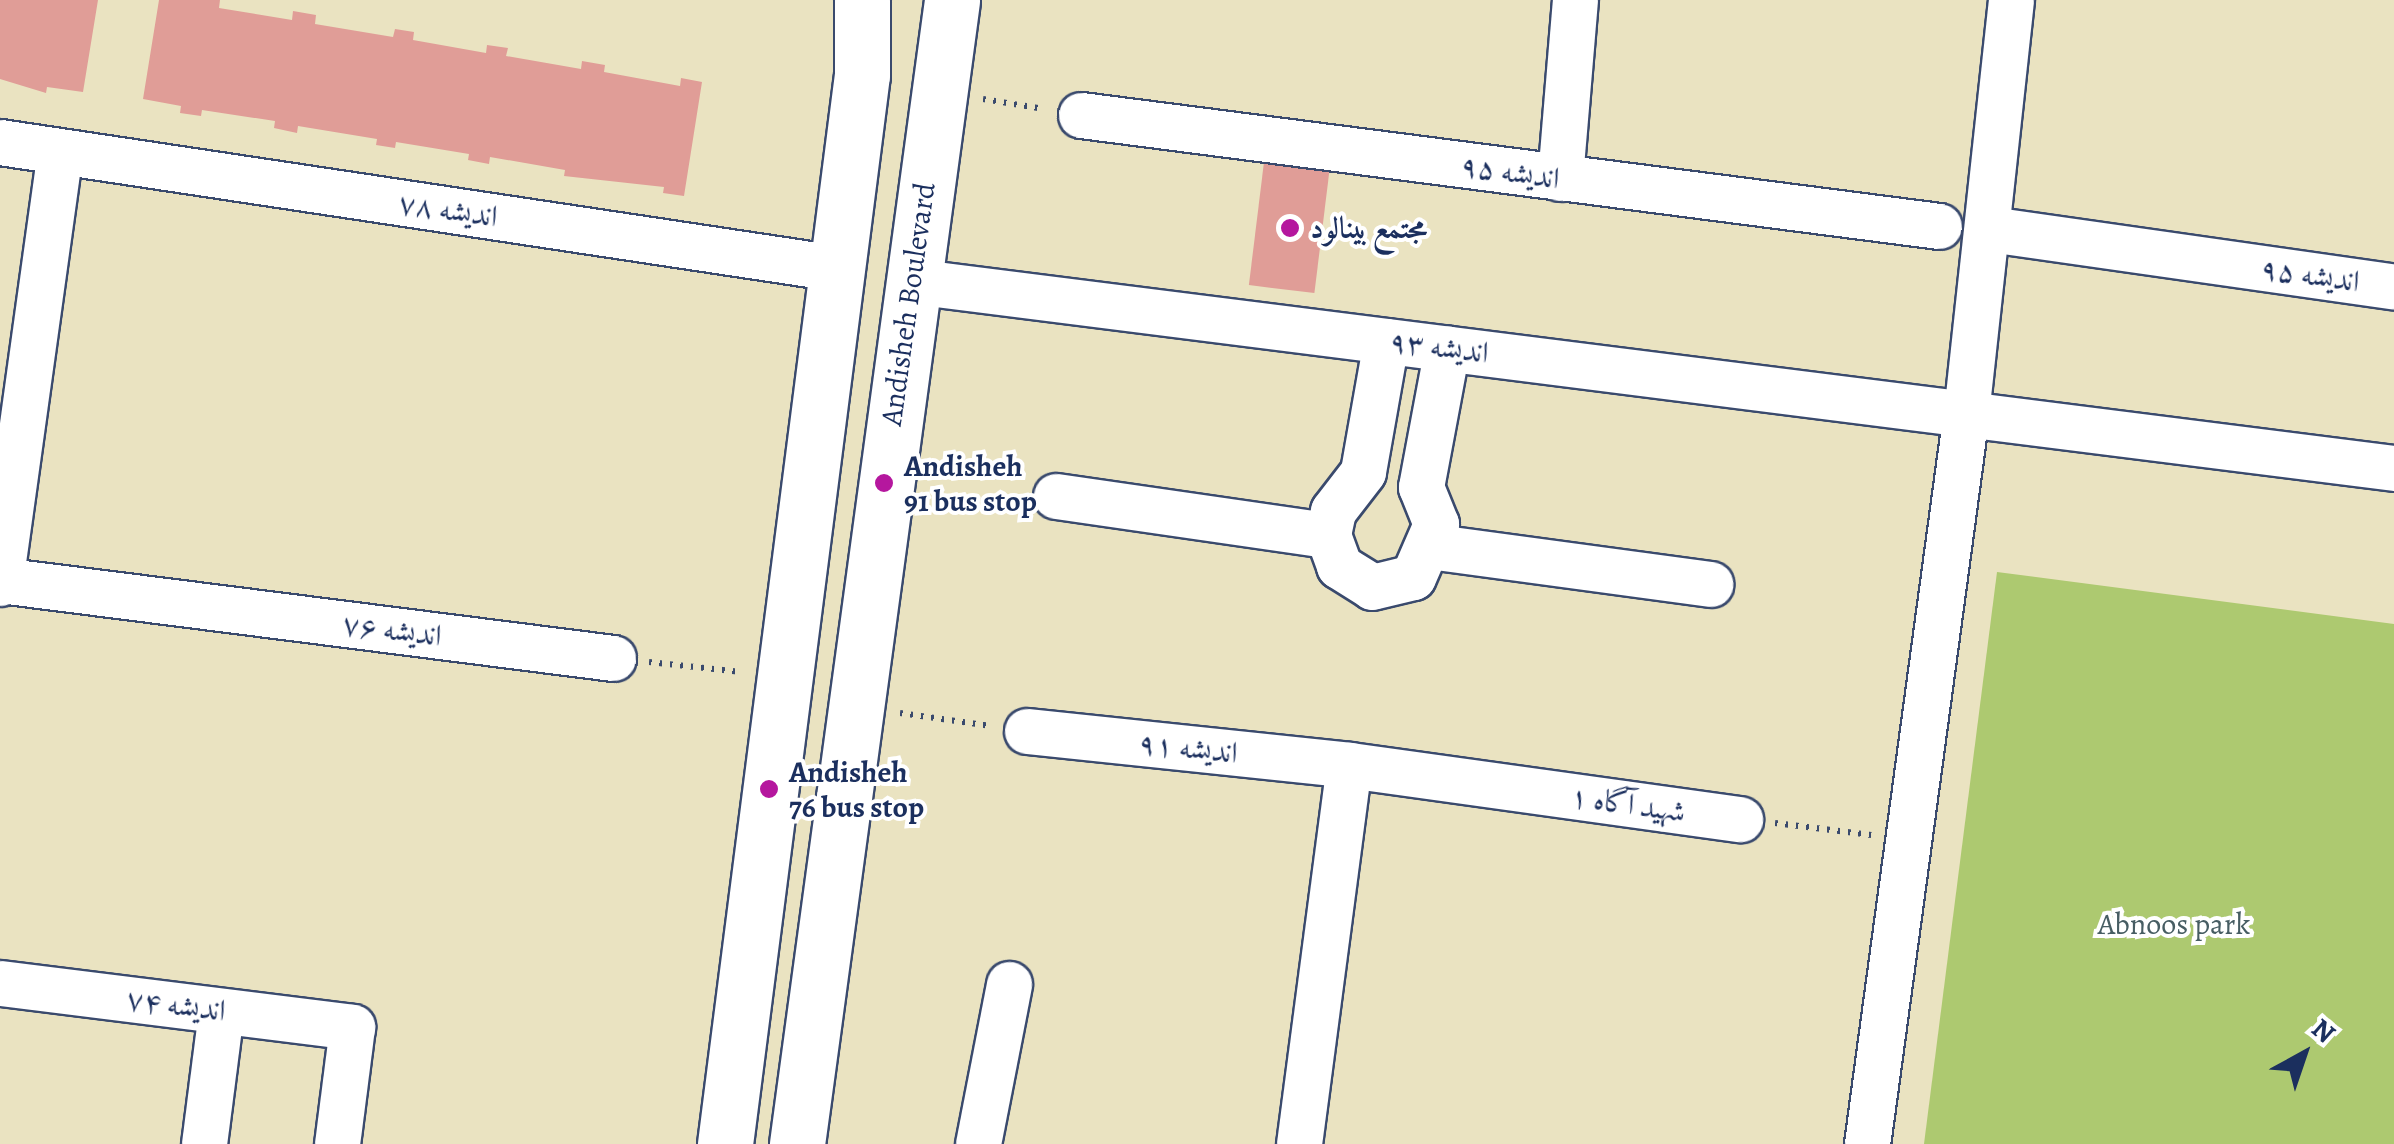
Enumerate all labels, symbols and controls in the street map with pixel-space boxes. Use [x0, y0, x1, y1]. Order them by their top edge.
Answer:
street label: اندیشه ۹۵ [1458, 147, 1562, 197]
street label: Andisheh Boulevard [873, 180, 943, 428]
street label: اندیشه ۷۸ [396, 185, 500, 235]
place label: مجتمع بینالود [1310, 210, 1427, 246]
marker: مجتمع بینالود [1279, 217, 1301, 239]
street label: اندیشه ۹۵ [2258, 250, 2362, 300]
street label: اندیشه ۹۳ [1387, 323, 1491, 371]
place label: Andisheh 91 bus stop [904, 448, 1037, 518]
marker: Andisheh 91 bus stop [873, 472, 895, 494]
street label: اندیشه ۷۶ [340, 606, 444, 654]
street label: اندیشه ۹۱ [1137, 725, 1239, 771]
place label: Andisheh 76 bus stop [789, 754, 924, 824]
marker: Andisheh 76 bus stop [758, 778, 780, 800]
street label: شهید آگاه ۱ [1568, 778, 1688, 830]
park label: Abnoos park [2098, 906, 2250, 942]
street label: اندیشه ۷۴ [124, 981, 228, 1029]
north arrow [2254, 1004, 2354, 1104]
text: N [2303, 1010, 2343, 1052]

